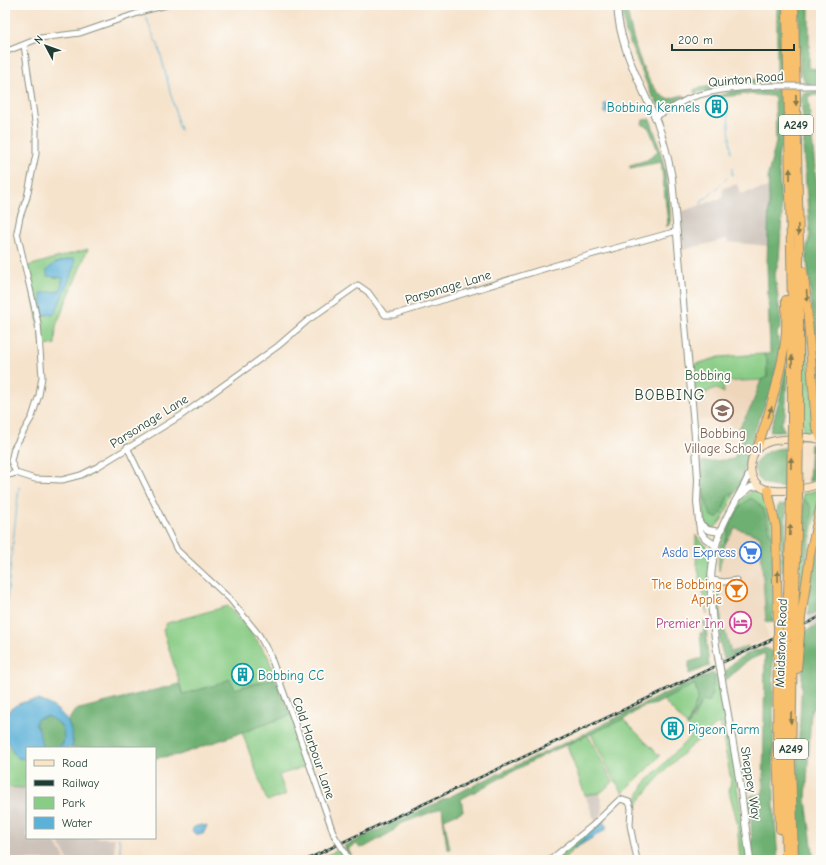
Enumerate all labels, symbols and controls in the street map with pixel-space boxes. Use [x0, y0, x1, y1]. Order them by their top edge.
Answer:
north arrow [26, 26, 66, 66]
scale bar [672, 26, 794, 52]
text: N [32, 33, 46, 47]
text: 200 m [678, 33, 713, 47]
street label: Quinton Road [708, 68, 784, 90]
building icon: Bobbing Kennels [703, 94, 729, 120]
one-way arrow [793, 94, 799, 107]
place label: Bobbing Kennels [607, 100, 700, 115]
road number: A249 [779, 115, 813, 135]
one-way arrow [787, 167, 793, 180]
one-way arrow [795, 224, 802, 236]
street label: Parsonage Lane [403, 267, 493, 307]
one-way arrow [803, 290, 810, 302]
one-way arrow [789, 354, 795, 367]
park label: Bobbing [685, 368, 731, 383]
district label: BOBBING [634, 386, 706, 404]
street label: Parsonage Lane [107, 391, 191, 451]
school or university icon: Bobbing Village School [710, 398, 736, 424]
one-way arrow [767, 406, 773, 418]
place label: Bobbing Village School [684, 426, 762, 456]
one-way arrow [788, 456, 794, 469]
one-way arrow [787, 523, 793, 536]
supermarket icon: Asda Express [738, 539, 764, 565]
place label: Asda Express [662, 545, 736, 560]
one-way arrow [774, 570, 781, 582]
place label: The Bobbing Apple [652, 577, 722, 607]
bar icon: The Bobbing Apple [724, 578, 750, 604]
street label: Maidstone Road [772, 598, 790, 688]
hotel icon: Premier Inn [727, 610, 753, 636]
place label: Premier Inn [656, 616, 724, 631]
building icon: Bobbing CC [230, 662, 256, 688]
place label: Bobbing CC [258, 668, 324, 683]
street label: Cold Harbour Lane [290, 695, 339, 801]
one-way arrow [788, 712, 795, 724]
building icon: Pigeon Farm [659, 716, 685, 742]
place label: Pigeon Farm [688, 722, 759, 737]
road number: A249 [774, 739, 808, 759]
street label: Sheppey Way [738, 745, 764, 821]
legend [26, 747, 156, 839]
text: Road [62, 756, 88, 770]
text: Railway [62, 776, 100, 790]
text: Park [62, 796, 85, 810]
text: Water [62, 816, 92, 830]

